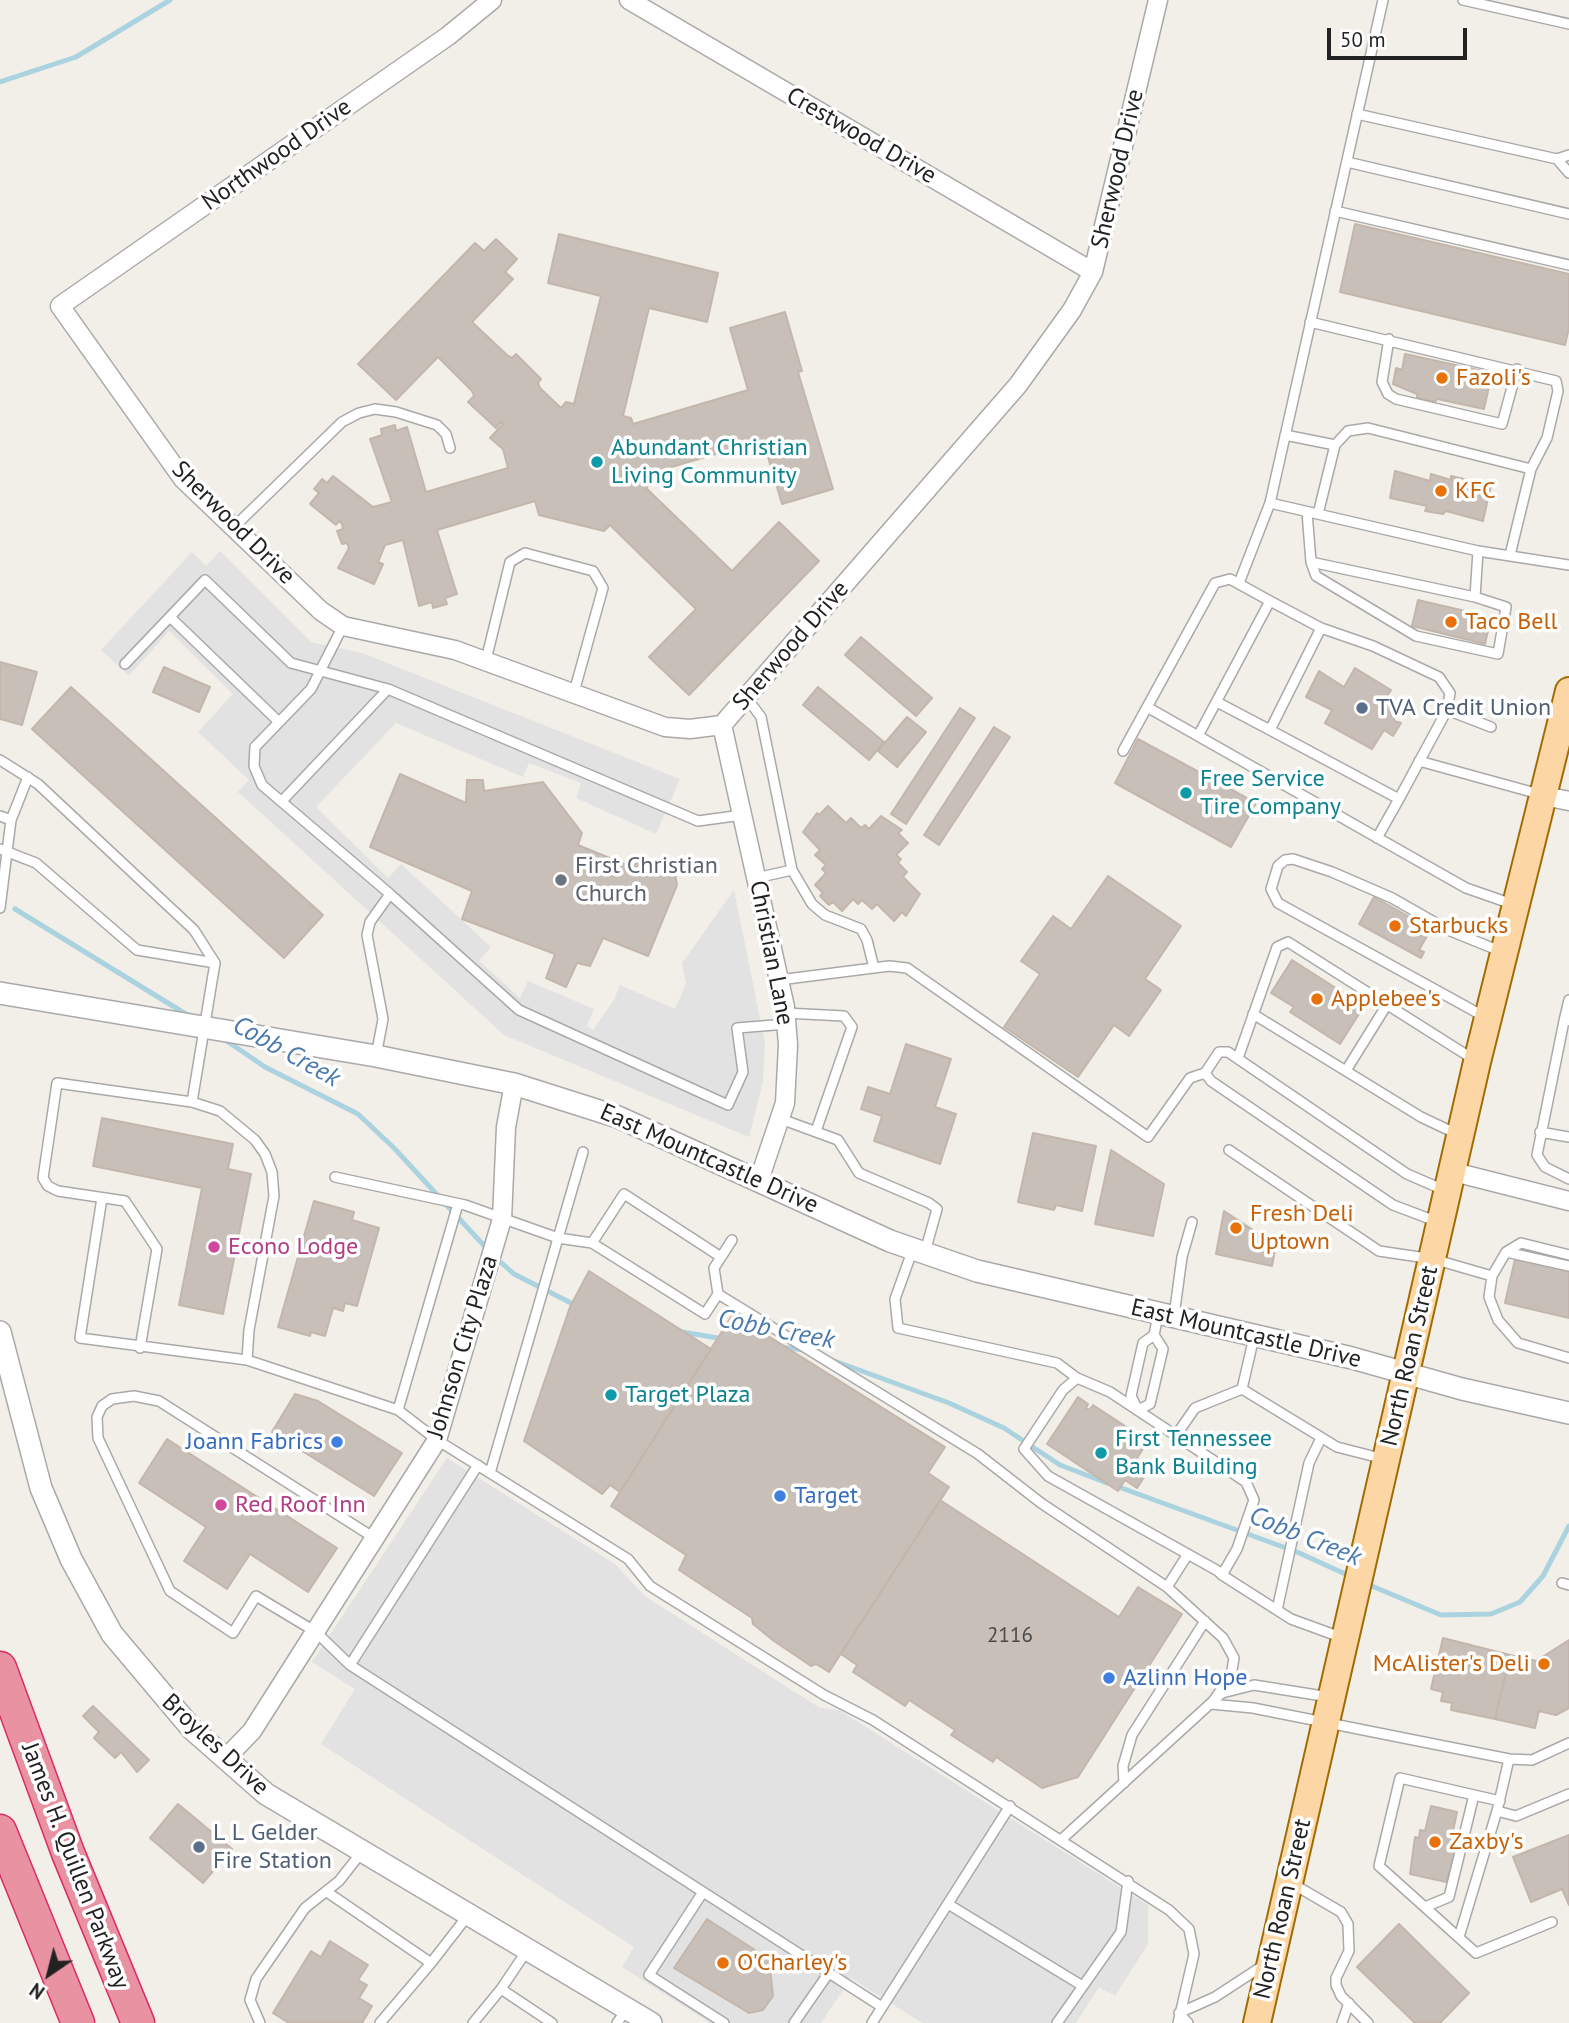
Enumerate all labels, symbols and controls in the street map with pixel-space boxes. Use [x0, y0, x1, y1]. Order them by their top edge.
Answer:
scale bar [1331, 14, 1471, 58]
text: 50 m [1340, 26, 1386, 53]
street label: Crestwood Drive [781, 82, 941, 190]
street label: Sherwood Drive [1086, 87, 1150, 251]
street label: Northwood Drive [197, 93, 357, 217]
place label: Fazoli's [1456, 364, 1531, 392]
marker: Fazoli's [1434, 370, 1450, 386]
place label: Abundant Christian Living Community [611, 434, 808, 490]
marker: Abundant Christian Living Community [589, 454, 605, 470]
street label: Sherwood Drive [165, 455, 301, 591]
place label: KFC [1455, 477, 1496, 505]
marker: KFC [1433, 483, 1449, 499]
street label: Sherwood Drive [727, 575, 855, 717]
place label: Taco Bell [1465, 608, 1557, 636]
marker: Taco Bell [1443, 614, 1459, 630]
place label: TVA Credit Union [1376, 694, 1551, 722]
marker: TVA Credit Union [1354, 700, 1370, 716]
place label: Free Service Tire Company [1200, 765, 1341, 821]
marker: Free Service Tire Company [1178, 785, 1194, 801]
place label: First Christian Church [575, 852, 718, 908]
marker: First Christian Church [553, 872, 569, 888]
street label: Christian Lane [743, 878, 799, 1028]
place label: Starbucks [1409, 912, 1508, 940]
marker: Starbucks [1387, 918, 1403, 934]
place label: Applebee's [1331, 985, 1441, 1013]
marker: Applebee's [1309, 991, 1325, 1007]
water label: Cobb Creek [227, 1010, 345, 1094]
street label: East Mountcastle Drive [596, 1098, 822, 1220]
place label: Fresh Deli Uptown [1250, 1200, 1354, 1256]
marker: Fresh Deli Uptown [1228, 1220, 1244, 1236]
place label: Econo Lodge [228, 1233, 358, 1261]
marker: Econo Lodge [206, 1239, 222, 1255]
street label: Johnson City Plaza [422, 1252, 504, 1442]
street label: North Roan Street [1375, 1263, 1445, 1449]
street label: East Mountcastle Drive [1128, 1293, 1364, 1375]
water label: Cobb Creek [715, 1303, 837, 1357]
place label: Target Plaza [625, 1381, 750, 1409]
marker: Target Plaza [603, 1387, 619, 1403]
place label: First Tennessee Bank Building [1115, 1425, 1272, 1481]
place label: Joann Fabrics [186, 1428, 323, 1456]
marker: Joann Fabrics [329, 1434, 345, 1450]
marker: First Tennessee Bank Building [1093, 1445, 1109, 1461]
place label: Target [794, 1482, 858, 1510]
marker: Target [772, 1488, 788, 1504]
place label: Red Roof Inn [235, 1491, 366, 1519]
marker: Red Roof Inn [213, 1497, 229, 1513]
water label: Cobb Creek [1245, 1500, 1365, 1574]
house number: 2116 [987, 1623, 1033, 1649]
place label: McAlister's Deli [1373, 1650, 1530, 1678]
marker: McAlister's Deli [1536, 1656, 1552, 1672]
place label: Azlinn Hope [1123, 1664, 1248, 1692]
marker: Azlinn Hope [1101, 1670, 1117, 1686]
street label: Broyles Drive [156, 1688, 274, 1802]
street label: James H. Quillen Parkway [15, 1739, 135, 1993]
street label: North Roan Street [1248, 1816, 1318, 2002]
place label: L L Gelder Fire Station [213, 1819, 332, 1875]
place label: Zaxby's [1449, 1828, 1524, 1856]
marker: Zaxby's [1427, 1834, 1443, 1850]
marker: L L Gelder Fire Station [191, 1839, 207, 1855]
north arrow [14, 1939, 84, 2009]
place label: O'Charley's [737, 1949, 847, 1977]
marker: O'Charley's [715, 1955, 731, 1971]
text: N [25, 1978, 49, 2005]

